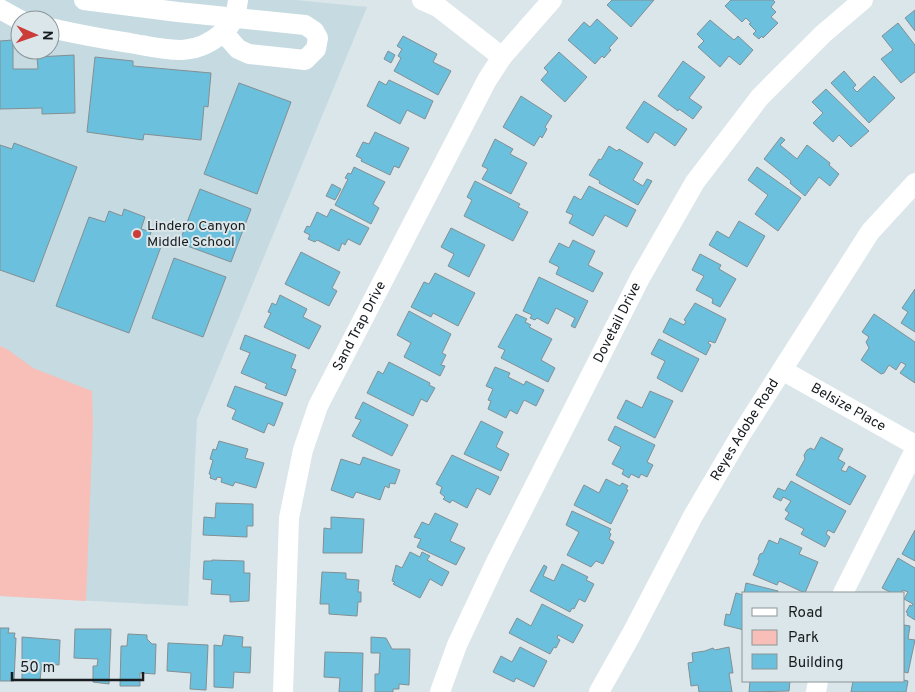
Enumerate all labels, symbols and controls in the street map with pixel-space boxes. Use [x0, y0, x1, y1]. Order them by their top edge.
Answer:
north arrow [10, 10, 60, 60]
text: N [38, 30, 55, 41]
place label: Lindero Canyon Middle School [147, 218, 246, 251]
marker: Lindero Canyon Middle School [131, 228, 143, 240]
street label: Sand Trap Drive [329, 278, 390, 374]
street label: Dovetail Drive [590, 280, 645, 366]
street label: Reyes Adobe Road [707, 376, 783, 484]
street label: Belsize Place [808, 379, 889, 435]
legend [742, 592, 905, 682]
text: Road [788, 604, 823, 623]
text: Park [788, 629, 819, 648]
scale bar [12, 650, 144, 682]
text: Building [788, 654, 843, 673]
text: 50 m [20, 659, 55, 678]

